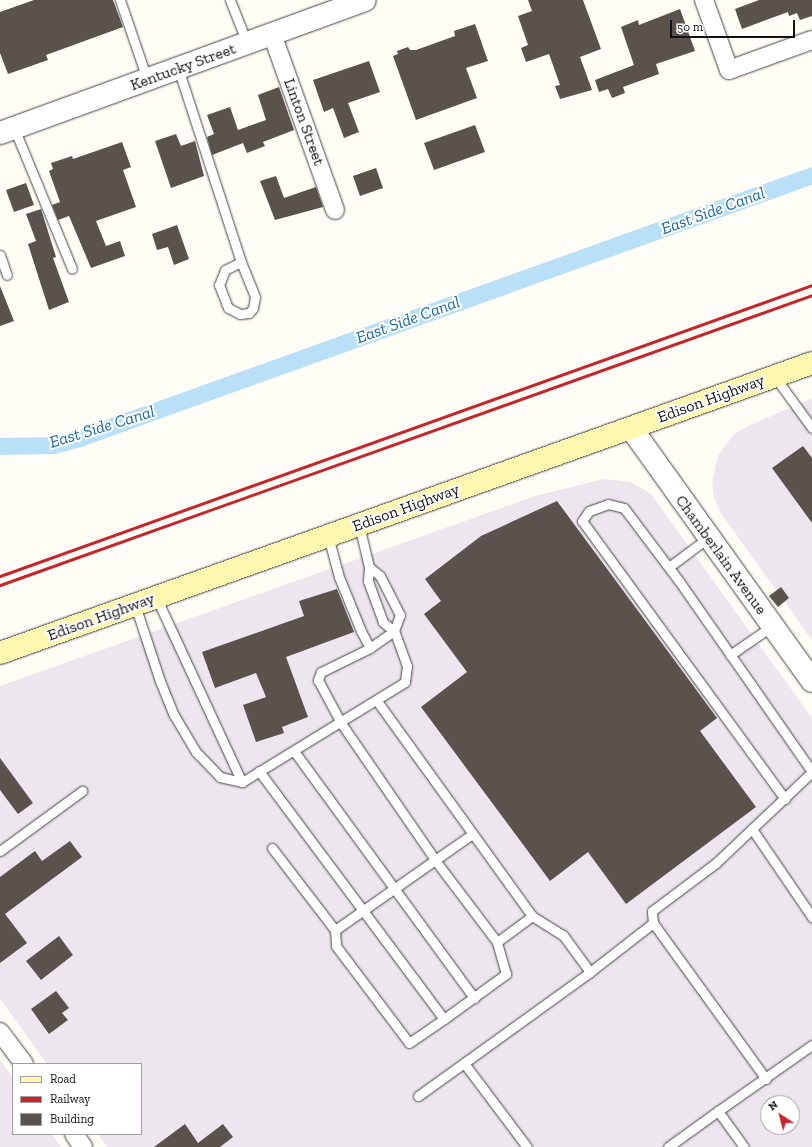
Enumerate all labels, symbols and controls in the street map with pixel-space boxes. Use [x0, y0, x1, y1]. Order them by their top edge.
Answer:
scale bar [672, 12, 797, 38]
text: 50 m [677, 20, 703, 34]
street label: Kentucky Street [127, 39, 239, 95]
street label: Linton Street [279, 76, 329, 168]
water label: East Side Canal [658, 183, 768, 239]
water label: East Side Canal [353, 292, 463, 348]
street label: Edison Highway [655, 371, 767, 427]
water label: East Side Canal [47, 401, 157, 453]
street label: Edison Highway [350, 480, 462, 536]
street label: Chamberlain Avenue [671, 491, 771, 619]
street label: Edison Highway [45, 589, 157, 645]
legend [12, 1063, 142, 1135]
text: Road [50, 1072, 76, 1086]
text: Railway [50, 1092, 91, 1106]
north arrow [760, 1095, 800, 1135]
text: N [766, 1098, 780, 1113]
text: Building [50, 1112, 94, 1126]

